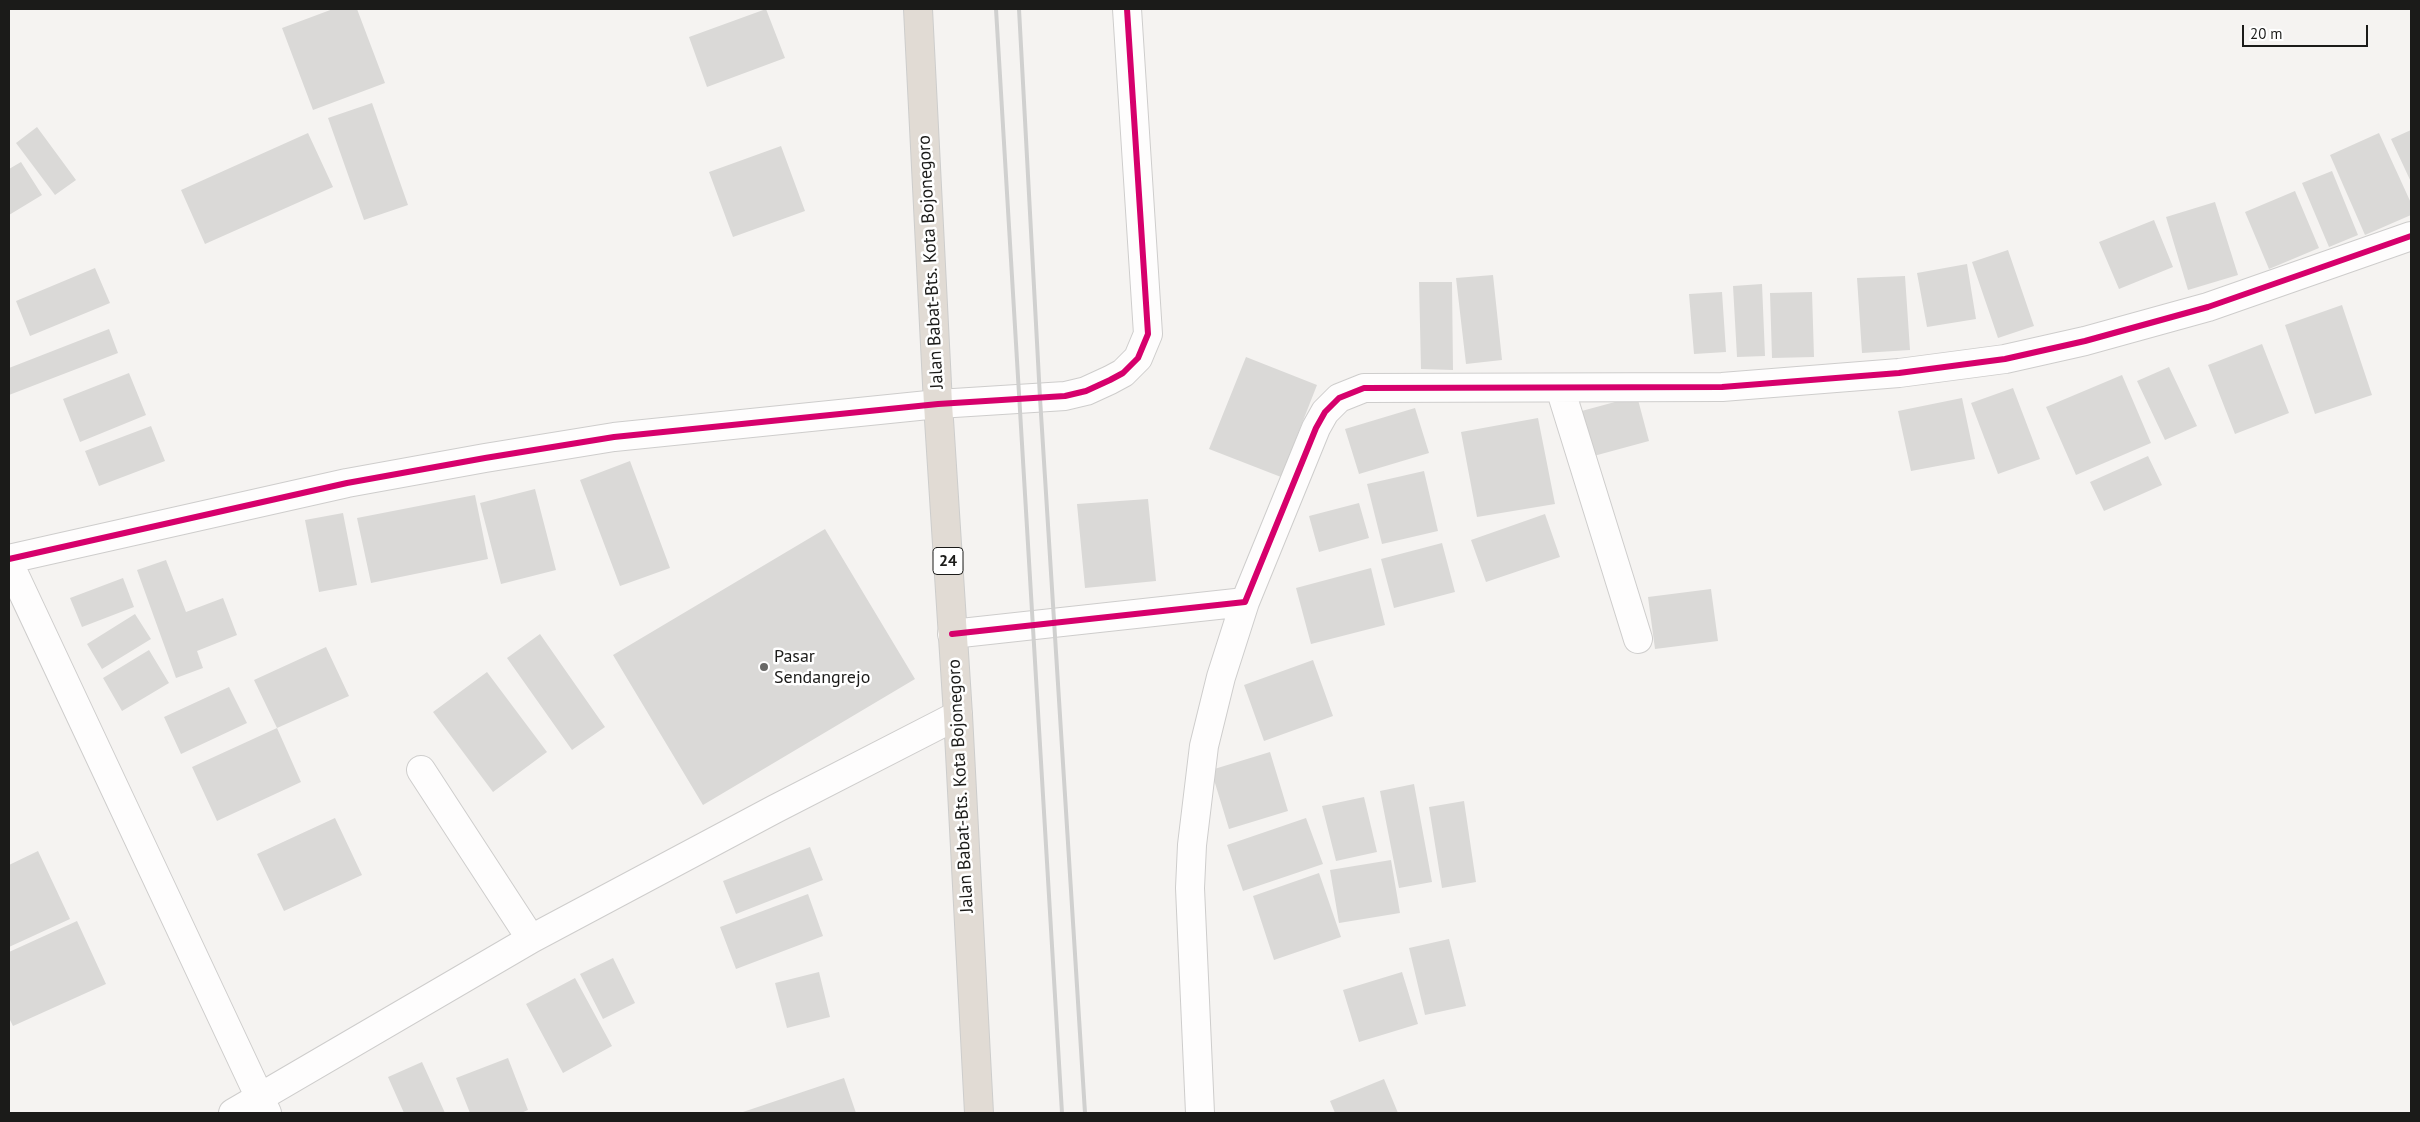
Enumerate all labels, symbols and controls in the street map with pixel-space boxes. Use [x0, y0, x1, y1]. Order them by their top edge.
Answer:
scale bar [2245, 15, 2371, 47]
text: 20 m [2250, 24, 2283, 43]
street label: Jalan Babat-Bts. Kota Bojonegoro [914, 135, 948, 389]
road number: 24 [933, 548, 963, 574]
place label: Pasar Sendangrejo [774, 646, 870, 689]
street label: Jalan Babat-Bts. Kota Bojonegoro [944, 659, 978, 913]
marker: Pasar Sendangrejo [758, 661, 770, 673]

